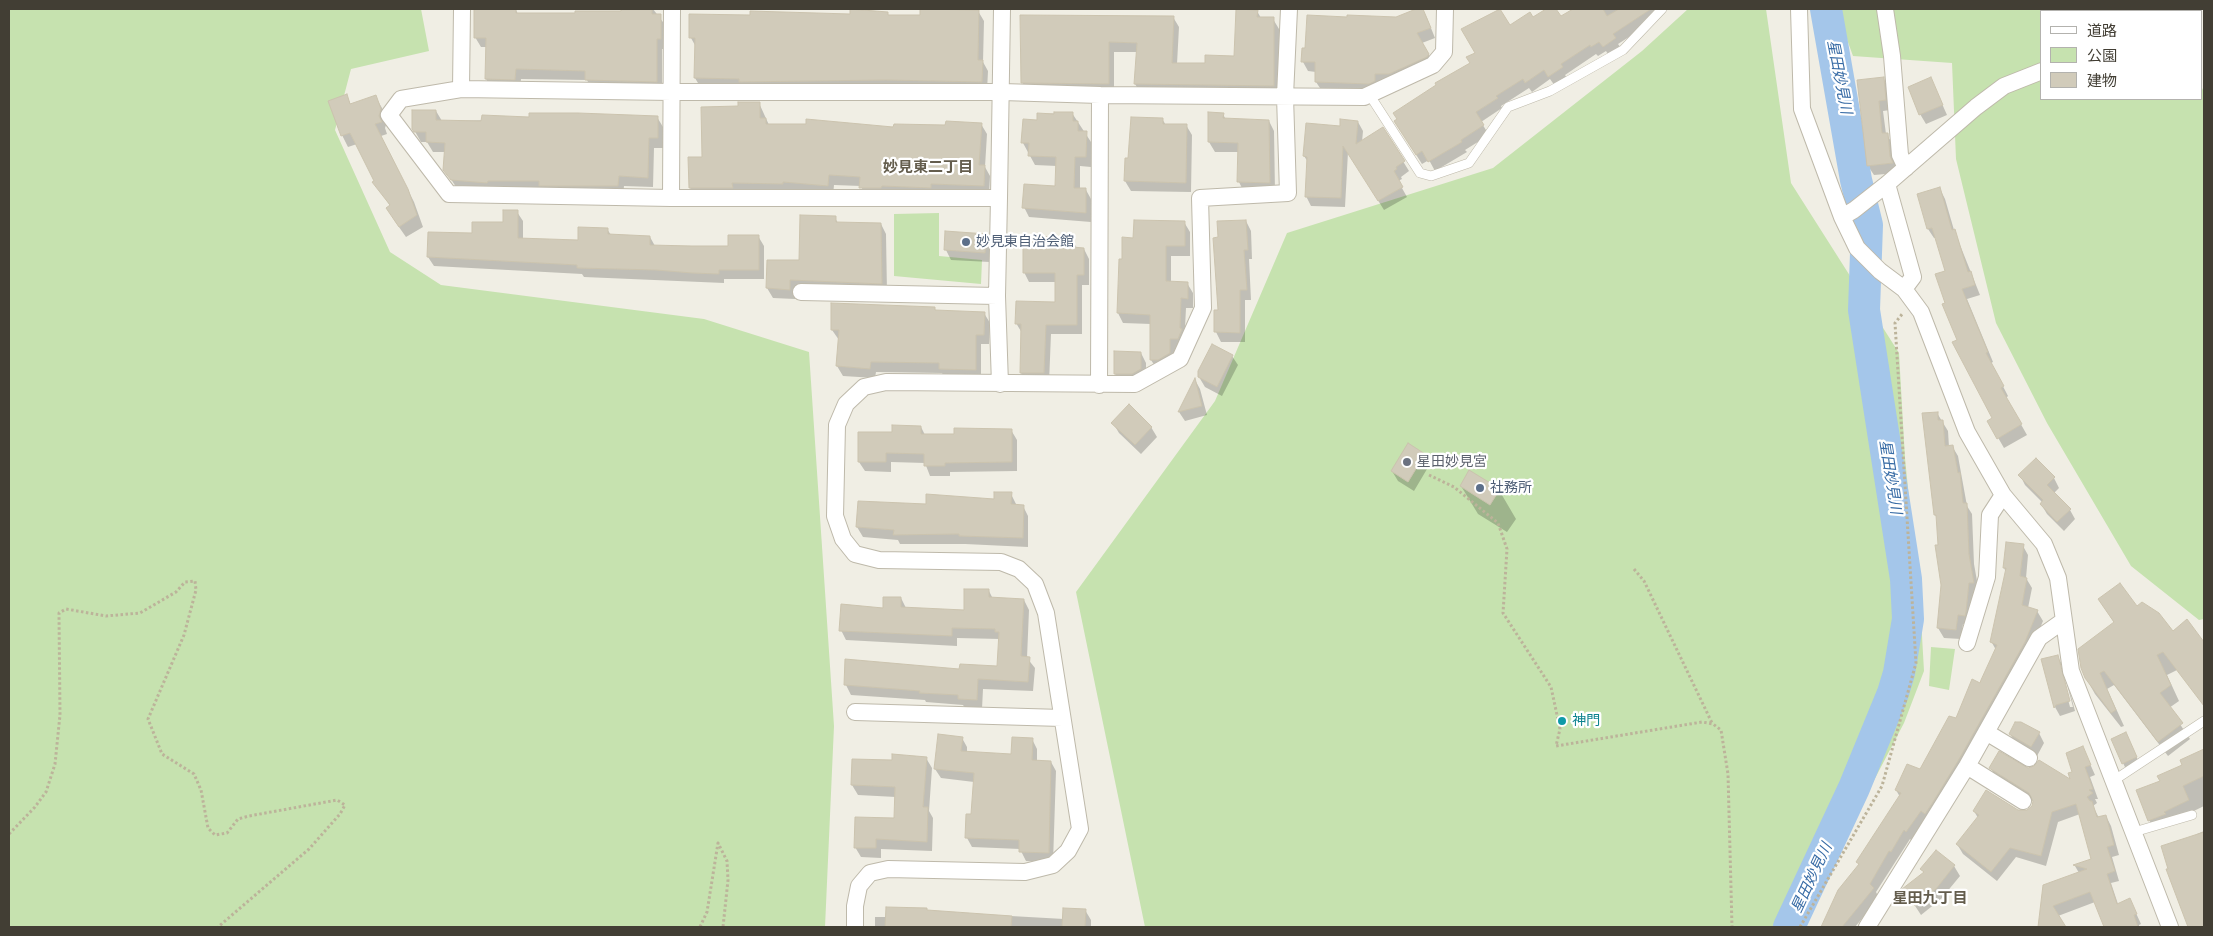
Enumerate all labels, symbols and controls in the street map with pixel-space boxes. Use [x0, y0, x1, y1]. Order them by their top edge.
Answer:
legend [2040, 10, 2203, 100]
text: 道路 [2087, 21, 2117, 40]
water label: 星田妙見川 [1823, 38, 1855, 116]
text: 公園 [2087, 46, 2117, 65]
text: 建物 [2087, 71, 2117, 90]
district label: 妙見東二丁目 [883, 159, 973, 177]
place label: 妙見東自治会館 [976, 234, 1074, 250]
marker: 妙見東自治会館 [960, 236, 972, 248]
water label: 星田妙見川 [1875, 439, 1905, 515]
place label: 星田妙見宮 [1417, 454, 1487, 470]
marker: 星田妙見宮 [1401, 456, 1413, 468]
place label: 社務所 [1490, 480, 1532, 496]
marker: 社務所 [1474, 482, 1486, 494]
place label: 神門 [1572, 713, 1600, 729]
marker: 神門 [1556, 715, 1568, 727]
water label: 星田妙見川 [1788, 840, 1836, 916]
district label: 星田九丁目 [1893, 890, 1967, 908]

